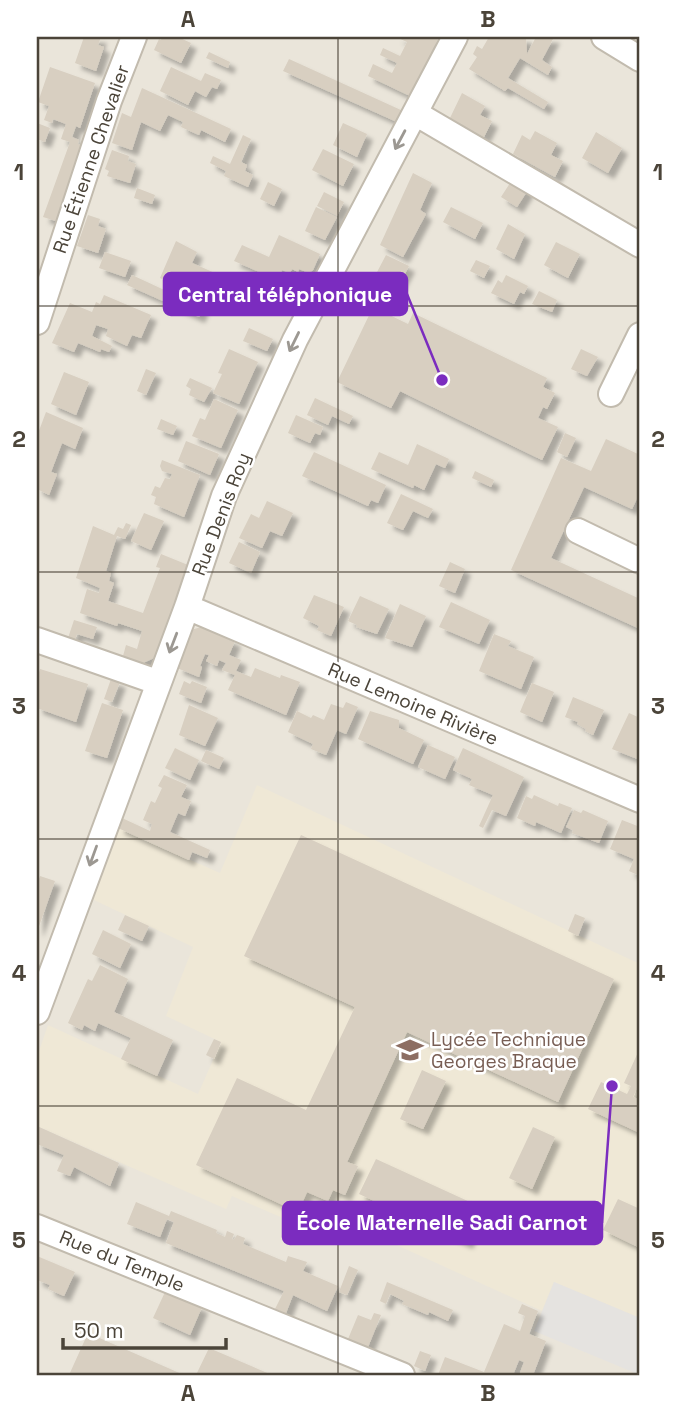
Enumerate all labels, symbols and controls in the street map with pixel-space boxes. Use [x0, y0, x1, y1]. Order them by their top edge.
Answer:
text: A [181, 4, 196, 34]
text: B [480, 4, 496, 34]
street label: Rue Étienne Chevalier [47, 61, 135, 257]
one-way arrow [393, 130, 407, 150]
text: 1 [14, 157, 24, 187]
text: 1 [653, 157, 663, 187]
callout: Central téléphonique [164, 273, 407, 315]
text: Central téléphonique [178, 281, 392, 308]
one-way arrow [287, 331, 301, 352]
text: 2 [12, 424, 26, 454]
text: 2 [651, 424, 665, 454]
street label: Rue Denis Roy [186, 449, 256, 579]
one-way arrow [165, 632, 178, 654]
street label: Rue Lemoine Rivière [324, 657, 502, 751]
text: 3 [12, 691, 26, 721]
text: 3 [651, 691, 665, 721]
one-way arrow [85, 845, 98, 867]
text: 4 [12, 958, 27, 988]
text: 4 [651, 958, 666, 988]
place label: Lycée Technique Georges Braque [431, 1027, 586, 1074]
school or university icon: Lycée Technique Georges Braque [395, 1035, 425, 1065]
callout: École Maternelle Sadi Carnot [283, 1202, 602, 1244]
text: École Maternelle Sadi Carnot [296, 1209, 588, 1236]
street label: Rue du Temple [56, 1224, 188, 1298]
text: 5 [12, 1225, 26, 1255]
text: 5 [651, 1225, 665, 1255]
scale bar [63, 1307, 226, 1351]
text: 50 m [74, 1317, 124, 1344]
text: A [181, 1378, 196, 1408]
text: B [480, 1378, 496, 1408]

